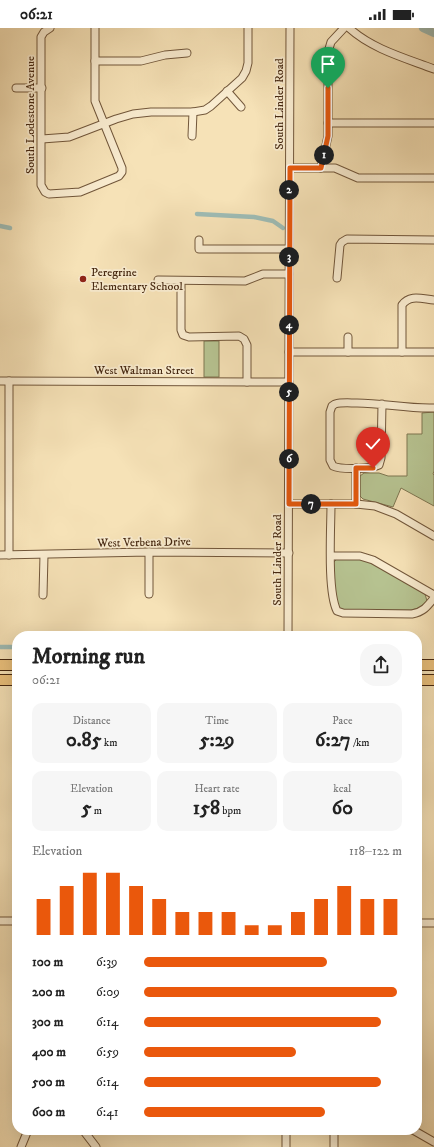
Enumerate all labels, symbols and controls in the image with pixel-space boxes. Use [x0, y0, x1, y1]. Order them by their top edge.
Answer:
text: 06:21 [20, 5, 53, 24]
pin [311, 47, 345, 88]
icon: arrive [317, 53, 339, 75]
street label: South Lodestone Avenue [23, 56, 38, 174]
street label: South Linder Road [272, 58, 287, 150]
pin: 1 [314, 145, 334, 165]
text: 1 [322, 148, 326, 162]
pin: 2 [279, 180, 299, 200]
text: 2 [286, 183, 292, 197]
pin: 3 [279, 247, 299, 267]
text: 3 [287, 250, 291, 264]
place label: Peregrine Elementary School [91, 265, 183, 294]
marker: Peregrine Elementary School [78, 274, 88, 284]
pin: 4 [279, 315, 299, 335]
text: 4 [286, 318, 292, 332]
street label: West Waltman Street [93, 363, 194, 378]
pin: 5 [279, 382, 299, 402]
text: 5 [286, 385, 292, 399]
pin [356, 427, 390, 468]
icon: check [362, 433, 384, 455]
pin: 6 [279, 449, 299, 469]
text: 6 [286, 452, 292, 466]
pin: 7 [301, 494, 321, 514]
text: 7 [308, 497, 314, 511]
street label: South Linder Road [270, 514, 285, 606]
street label: West Verbena Drive [96, 534, 191, 551]
text: Morning run [32, 643, 145, 670]
button: share [360, 644, 402, 686]
text: 06:21 [32, 672, 60, 688]
text: Distance [73, 714, 111, 728]
text: Time [205, 714, 229, 728]
text: Pace [332, 714, 353, 728]
text: 0.85 [66, 728, 101, 753]
text: 5:29 [200, 728, 234, 753]
text: 6:27 [315, 728, 351, 753]
text: km [101, 736, 117, 750]
text: /km [351, 736, 370, 750]
text: Elevation [70, 782, 113, 796]
text: Heart rate [194, 782, 240, 796]
text: kcal [333, 782, 351, 796]
text: 5 [81, 796, 91, 821]
text: 158 [193, 796, 220, 821]
text: 60 [332, 796, 353, 821]
text: m [91, 804, 102, 818]
text: bpm [220, 804, 241, 818]
text: Elevation [32, 843, 82, 859]
text: 118–122 m [349, 843, 402, 859]
text: 100 m [32, 954, 63, 970]
text: 6:39 [96, 954, 118, 970]
text: 200 m [32, 984, 65, 1000]
text: 6:09 [96, 984, 120, 1000]
text: 300 m [32, 1014, 63, 1030]
text: 6:14 [96, 1014, 118, 1030]
text: 400 m [32, 1044, 66, 1060]
text: 6:59 [96, 1044, 119, 1060]
text: 500 m [32, 1074, 65, 1090]
text: 6:14 [96, 1074, 118, 1090]
text: 600 m [32, 1104, 65, 1120]
text: 6:41 [96, 1104, 118, 1120]

